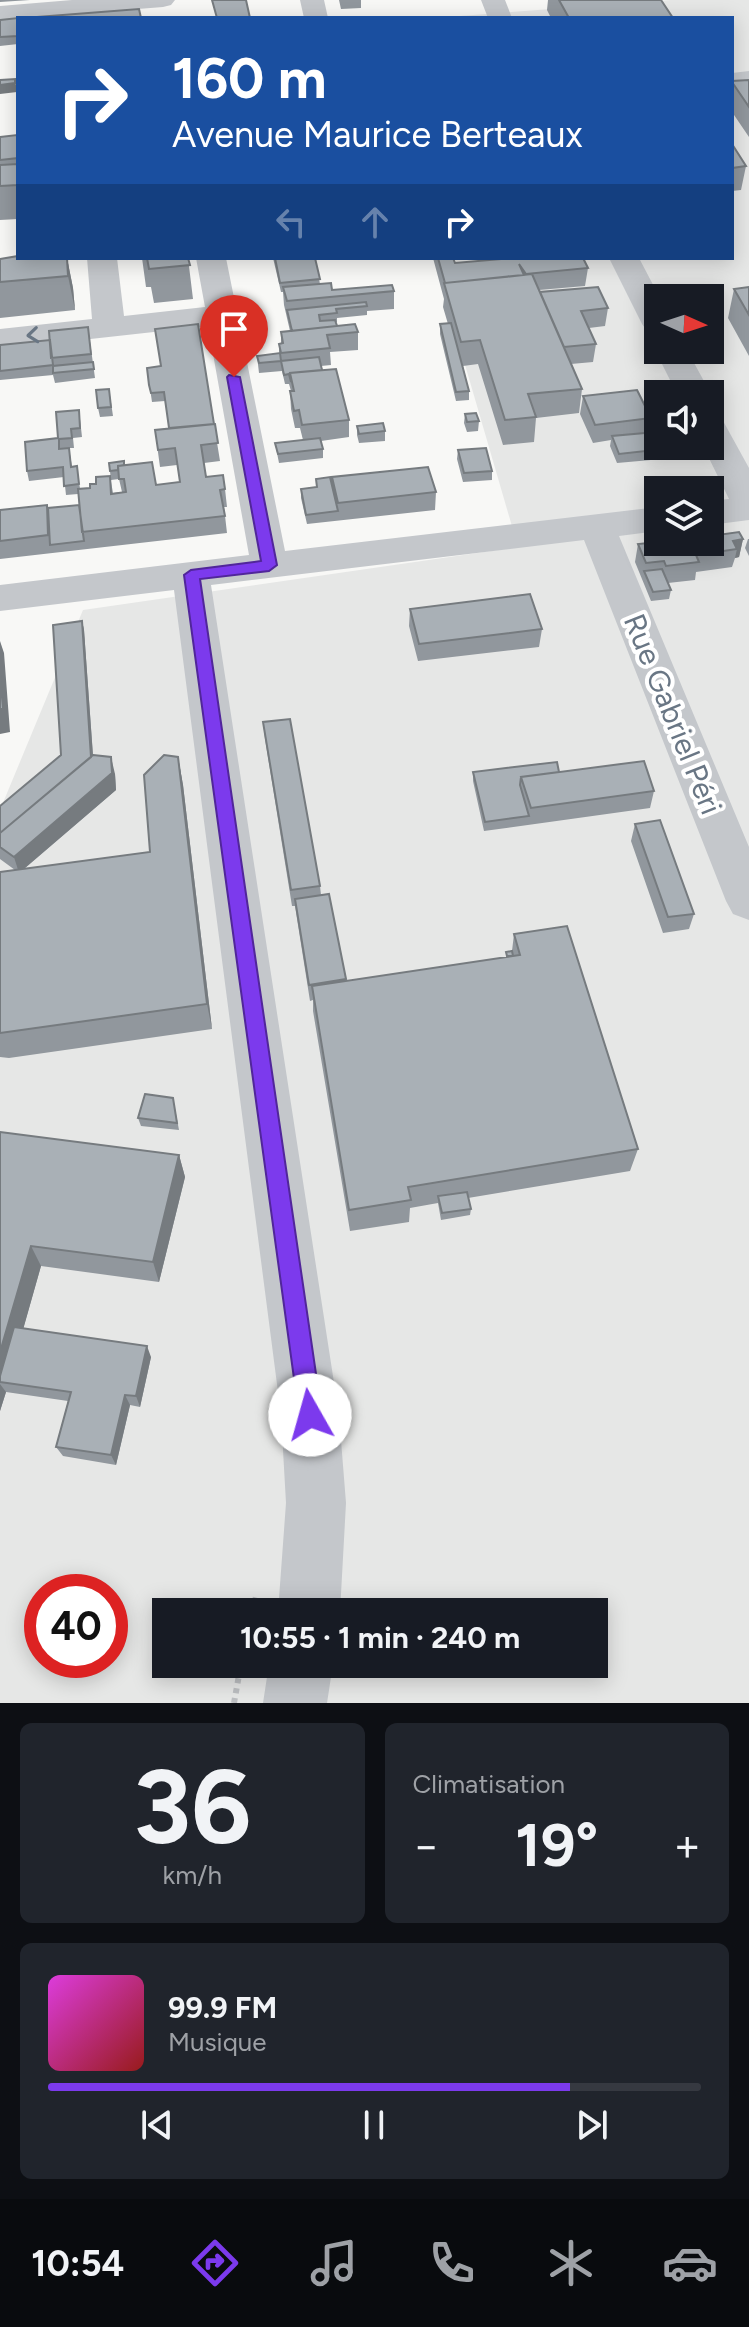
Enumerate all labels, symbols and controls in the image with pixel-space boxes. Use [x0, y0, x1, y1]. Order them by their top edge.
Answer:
text: 160 m [172, 45, 327, 112]
icon: right [40, 48, 144, 152]
text: Avenue Maurice Berteaux [172, 113, 583, 156]
icon: left [269, 200, 313, 244]
icon: ahead [353, 200, 397, 244]
icon: right [437, 200, 481, 244]
north arrow [644, 284, 724, 364]
map controls [644, 284, 724, 556]
pin [200, 295, 268, 377]
icon: arrive [212, 307, 256, 351]
one-way arrow [26, 327, 39, 344]
button: sound [644, 380, 724, 460]
button: layers [644, 476, 724, 556]
street label: Rue Gabriel Péri [616, 608, 730, 820]
position arrow [268, 1373, 352, 1457]
speed limit sign: 40 [24, 1574, 128, 1678]
text: 10:55 · 1 min · 240 m [240, 1619, 520, 1656]
text: 36 [133, 1744, 251, 1869]
text: Climatisation [413, 1768, 565, 1800]
text: 19° [515, 1809, 598, 1881]
text: − [413, 1819, 440, 1872]
text: + [674, 1819, 701, 1872]
text: km/h [163, 1859, 222, 1891]
text: 99.9 FM [168, 1989, 277, 2026]
text: Musique [168, 2026, 266, 2058]
icon: previous [135, 2103, 179, 2147]
icon: pause [352, 2103, 396, 2147]
icon: next [570, 2103, 614, 2147]
icon: directions [187, 2235, 243, 2291]
icon: music [306, 2235, 362, 2291]
icon: phone [424, 2235, 480, 2291]
icon: climate [543, 2235, 599, 2291]
icon: car [662, 2235, 718, 2291]
text: 10:54 [31, 2242, 124, 2285]

